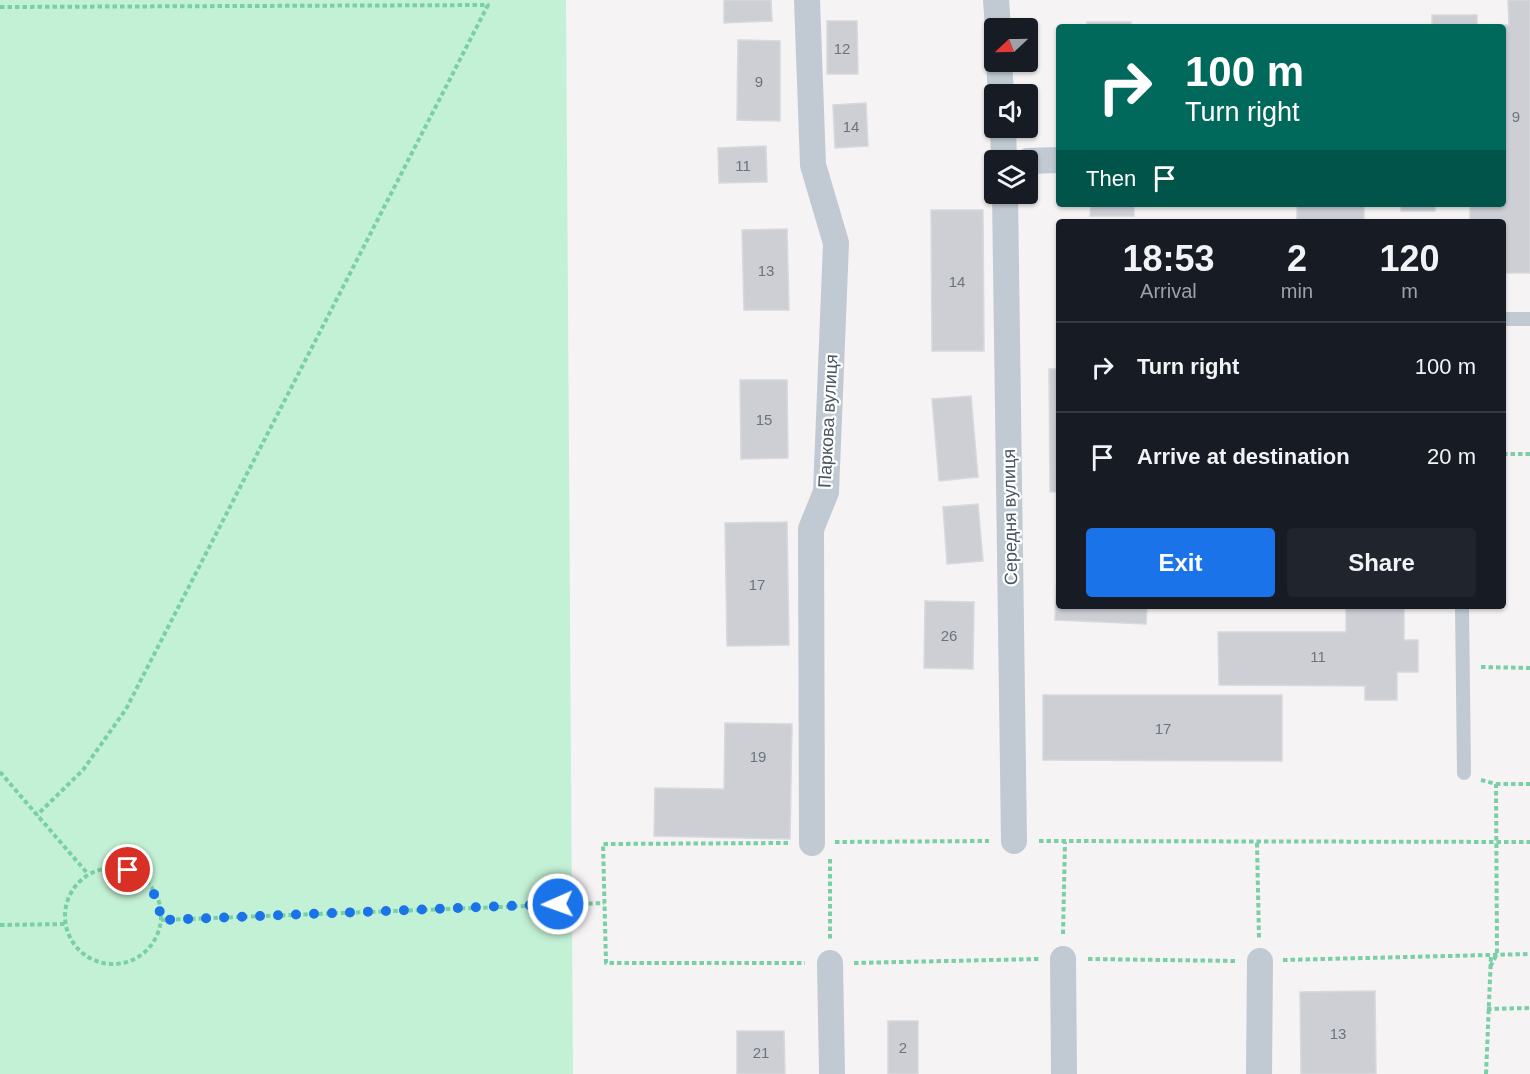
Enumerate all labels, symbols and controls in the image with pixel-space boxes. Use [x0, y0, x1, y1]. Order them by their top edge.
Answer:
north arrow [984, 18, 1038, 72]
map controls [984, 18, 1038, 204]
house number: 12 [834, 40, 850, 57]
icon: right [1086, 48, 1164, 126]
text: 100 m [1185, 48, 1304, 95]
house number: 9 [755, 73, 763, 90]
button: sound [984, 84, 1038, 138]
text: Turn right [1185, 97, 1300, 127]
house number: 9 [1512, 108, 1520, 125]
house number: 14 [843, 118, 859, 135]
button: layers [984, 150, 1038, 204]
house number: 11 [735, 157, 751, 174]
icon: arrive [1148, 162, 1181, 195]
text: Then [1086, 166, 1136, 191]
text: 18:53 [1122, 238, 1214, 279]
text: 2 [1287, 238, 1307, 279]
text: 120 [1379, 238, 1440, 279]
house number: 13 [758, 262, 774, 279]
house number: 14 [949, 273, 965, 290]
text: Arrival [1140, 280, 1197, 302]
text: min [1281, 280, 1313, 302]
text: m [1401, 280, 1418, 302]
icon: right [1086, 351, 1119, 384]
street label: Паркова вулиця [815, 354, 841, 488]
text: Turn right [1137, 354, 1239, 379]
text: 100 m [1415, 354, 1476, 379]
house number: 15 [756, 411, 772, 428]
icon: arrive [1086, 441, 1119, 474]
text: Arrive at destination [1137, 444, 1350, 469]
text: 20 m [1427, 444, 1476, 469]
street label: Середня вулиця [999, 449, 1021, 585]
button: Exit [1086, 528, 1275, 597]
button: Share [1287, 528, 1476, 597]
house number: 17 [749, 576, 765, 593]
house number: 26 [941, 627, 957, 644]
house number: 11 [1310, 648, 1326, 665]
house number: 17 [1155, 720, 1171, 737]
house number: 19 [750, 748, 766, 765]
pin [102, 844, 153, 895]
icon: arrive [111, 853, 144, 886]
position arrow [526, 872, 590, 936]
house number: 13 [1330, 1025, 1346, 1042]
house number: 2 [899, 1039, 907, 1056]
house number: 21 [753, 1044, 769, 1061]

